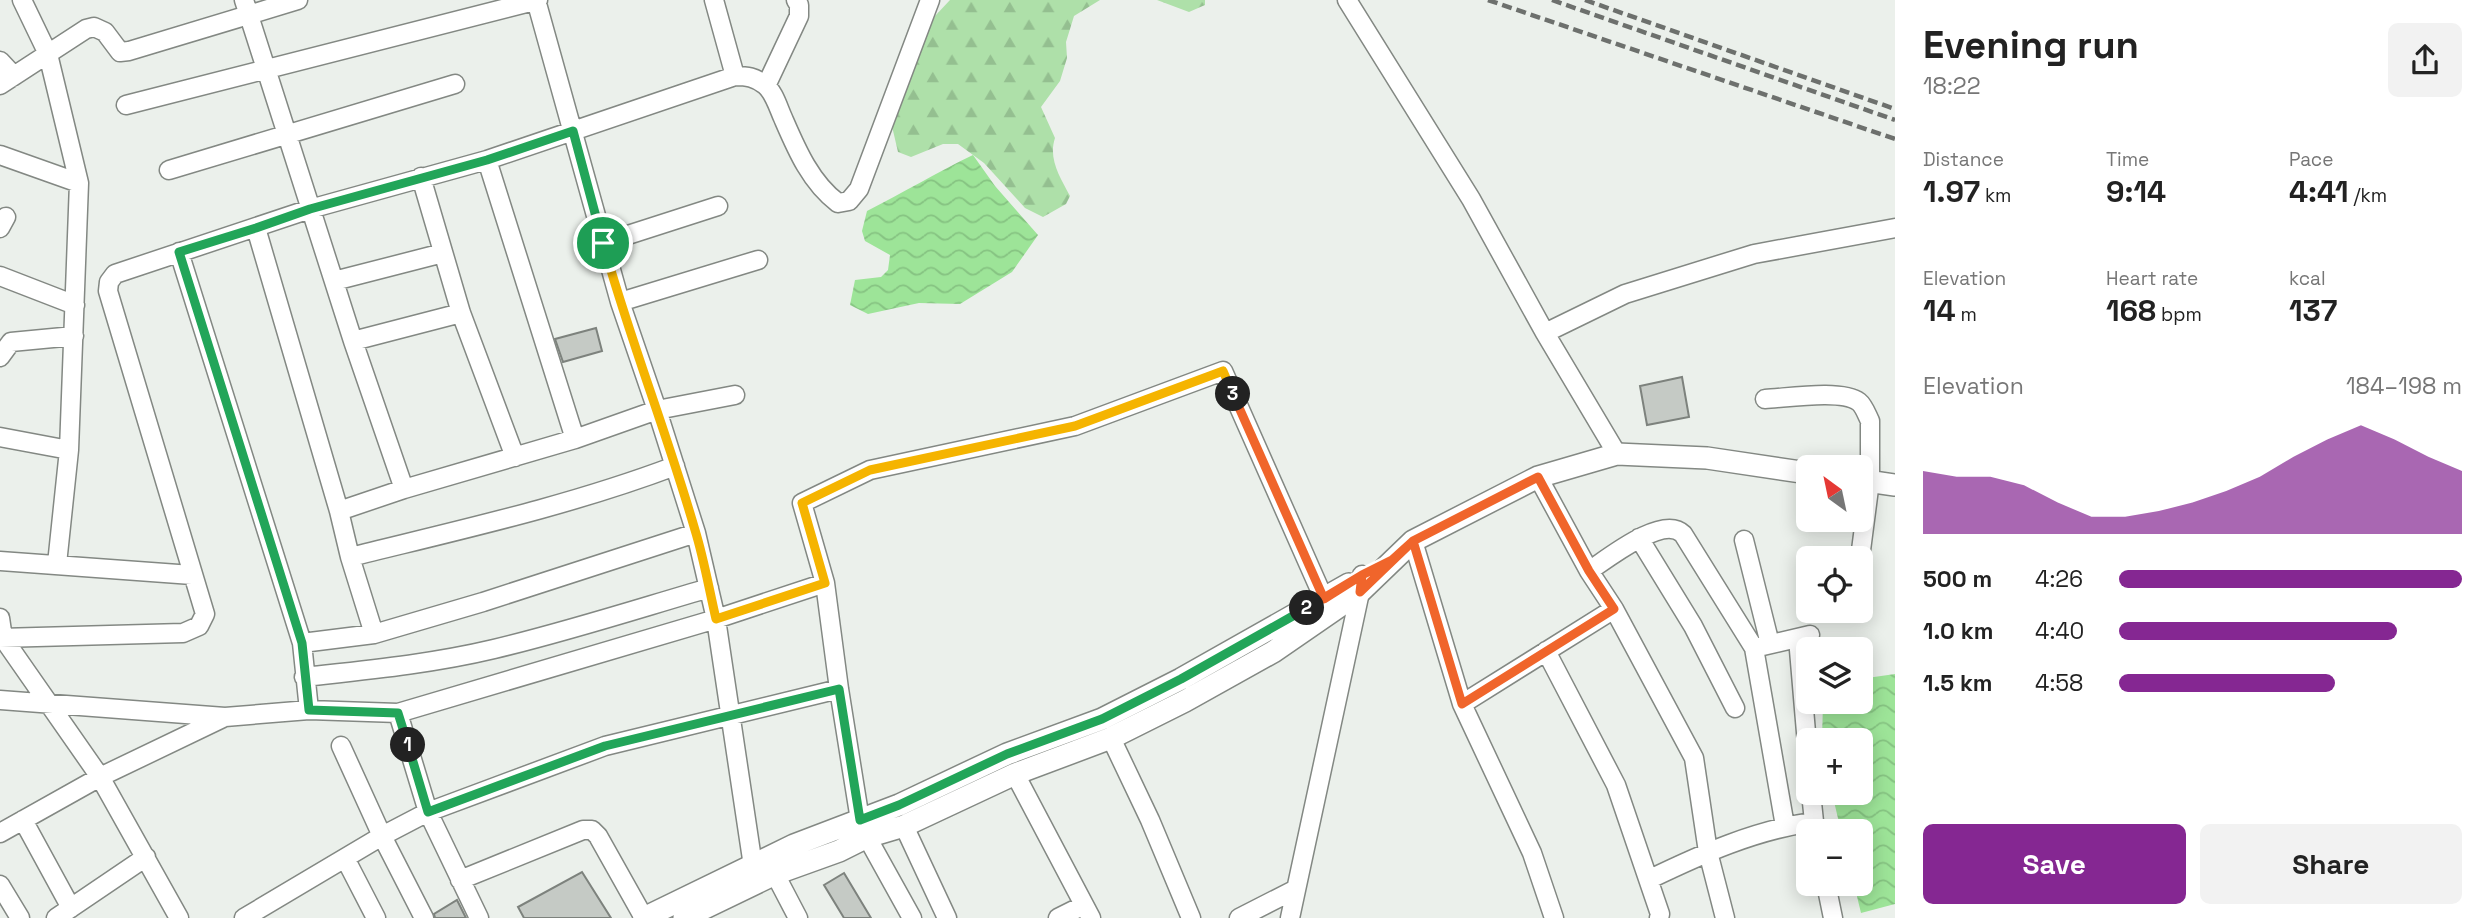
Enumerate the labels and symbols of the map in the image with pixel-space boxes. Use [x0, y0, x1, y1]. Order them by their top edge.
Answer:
pin [573, 213, 633, 273]
pin: 3 [1216, 376, 1250, 412]
north arrow [1796, 455, 1872, 532]
pin: 2 [1290, 590, 1324, 626]
pin: 1 [390, 728, 426, 762]

